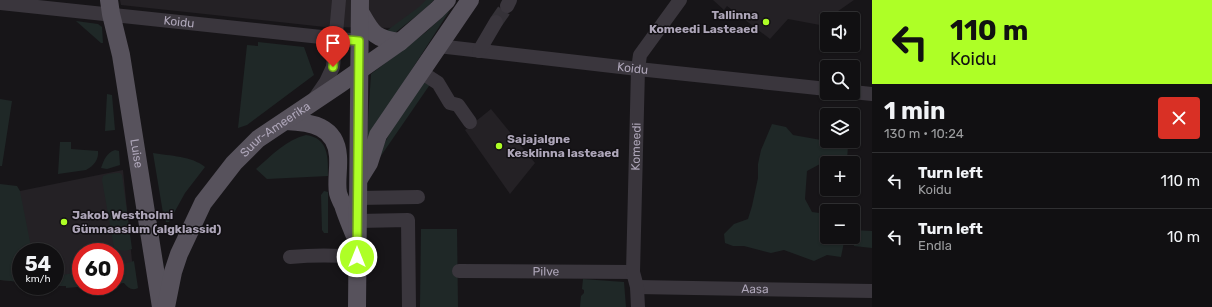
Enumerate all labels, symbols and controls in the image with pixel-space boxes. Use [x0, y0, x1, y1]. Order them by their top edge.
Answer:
place label: Tallinna Komeedi Lasteaed [649, 8, 758, 36]
map controls [820, 12, 860, 244]
button: sound [820, 12, 860, 52]
street label: Koidu [163, 13, 195, 31]
text: 110 m [950, 14, 1028, 47]
icon: left [884, 16, 936, 68]
marker: Tallinna Komeedi Lasteaed [761, 17, 771, 27]
pin [316, 26, 350, 67]
icon: arrive [322, 32, 344, 54]
text: Koidu [950, 48, 997, 70]
street label: Koidu [617, 60, 649, 77]
button: search [820, 60, 860, 100]
text: 1 min [884, 97, 945, 125]
button: close [1158, 97, 1200, 139]
street label: Suur-Ameerika [237, 99, 313, 160]
button: layers [820, 108, 860, 148]
street label: Komeedi [629, 122, 644, 171]
text: 130 m · 10:24 [884, 126, 964, 141]
place label: Sajajalgne Kesklinna lasteaed [507, 132, 619, 160]
street label: Luise [127, 138, 146, 169]
marker: Sajajalgne Kesklinna lasteaed [494, 141, 504, 151]
button: + [820, 156, 860, 196]
text: Turn left [918, 164, 983, 182]
icon: left [884, 170, 906, 192]
text: 110 m [1161, 172, 1200, 190]
text: Koidu [918, 182, 952, 197]
button: − [820, 204, 860, 244]
place label: Jakob Westholmi Gümnaasium (algklassid) [72, 208, 222, 236]
marker: Jakob Westholmi Gümnaasium (algklassid) [59, 217, 69, 227]
text: Turn left [918, 220, 983, 238]
icon: left [884, 226, 906, 248]
text: 10 m [1167, 228, 1200, 246]
position arrow [336, 236, 378, 278]
text: Endla [918, 238, 952, 253]
speed limit sign: 60 [72, 243, 124, 295]
text: 54 [25, 252, 51, 276]
street label: Pilve [533, 264, 560, 279]
text: km/h [26, 273, 50, 285]
street label: Aasa [741, 282, 769, 296]

